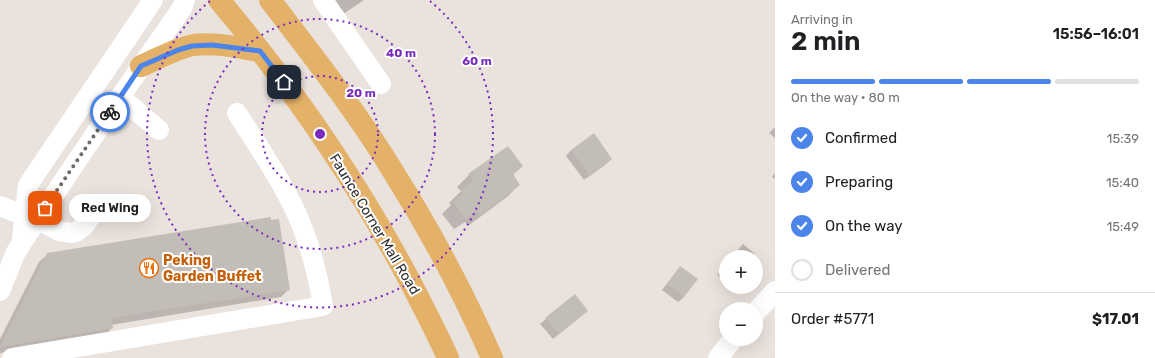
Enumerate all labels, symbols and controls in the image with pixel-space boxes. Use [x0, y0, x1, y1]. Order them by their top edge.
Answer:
text: Arriving in [791, 12, 853, 27]
text: 15:56–16:01 [1053, 25, 1139, 43]
text: 2 min [791, 26, 860, 57]
text: 40 m [386, 46, 416, 60]
text: 60 m [462, 54, 492, 68]
pin [267, 65, 301, 99]
icon: home [273, 71, 295, 93]
text: 20 m [346, 86, 376, 100]
text: On the way · 80 m [791, 90, 900, 105]
courier [90, 92, 130, 132]
icon: bike [99, 101, 121, 123]
centre of rings [313, 127, 327, 141]
icon: check [791, 127, 813, 149]
text: Confirmed [825, 129, 897, 147]
text: 15:39 [1107, 131, 1139, 146]
street label: Faunce Corner Mall Road [326, 151, 423, 298]
icon: check [791, 171, 813, 193]
text: Preparing [825, 173, 893, 191]
text: 15:40 [1106, 175, 1139, 190]
pin [28, 191, 62, 225]
callout: Red Wing [69, 194, 151, 222]
icon: bag [34, 197, 56, 219]
text: Red Wing [81, 200, 139, 215]
icon: check [791, 215, 813, 237]
text: On the way [825, 217, 903, 235]
text: 15:49 [1107, 219, 1139, 234]
map controls [719, 250, 763, 346]
button: + [719, 250, 763, 294]
place label: Peking Garden Buffet [163, 252, 262, 285]
restaurant icon: Peking Garden Buffet [138, 257, 160, 279]
text: Delivered [825, 261, 890, 279]
button: − [719, 302, 763, 346]
text: Order #5771 [791, 310, 874, 328]
text: $17.01 [1092, 310, 1139, 328]

